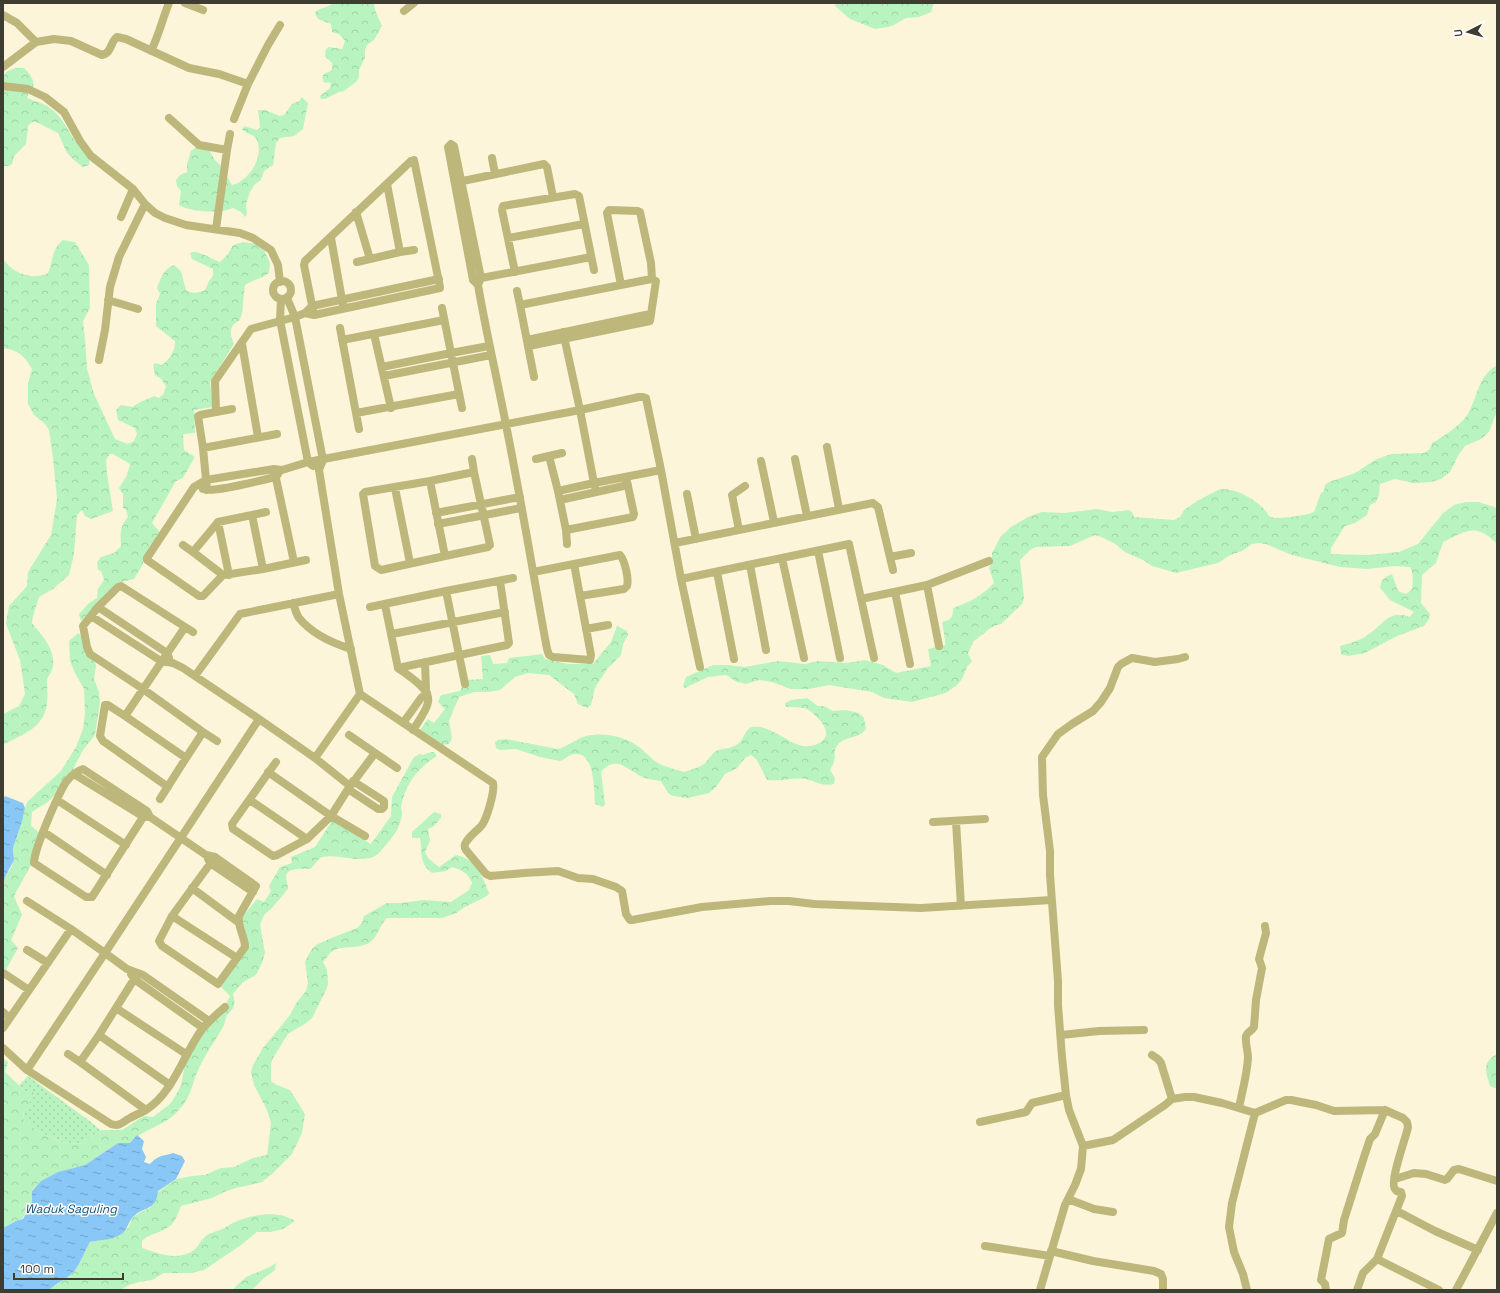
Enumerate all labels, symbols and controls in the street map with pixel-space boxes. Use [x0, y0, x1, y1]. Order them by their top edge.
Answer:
north arrow [1448, 12, 1488, 52]
text: U [1451, 29, 1465, 37]
water label: Waduk Saguling [25, 1201, 118, 1217]
scale bar [14, 1255, 123, 1281]
text: 100 m [20, 1261, 54, 1277]

